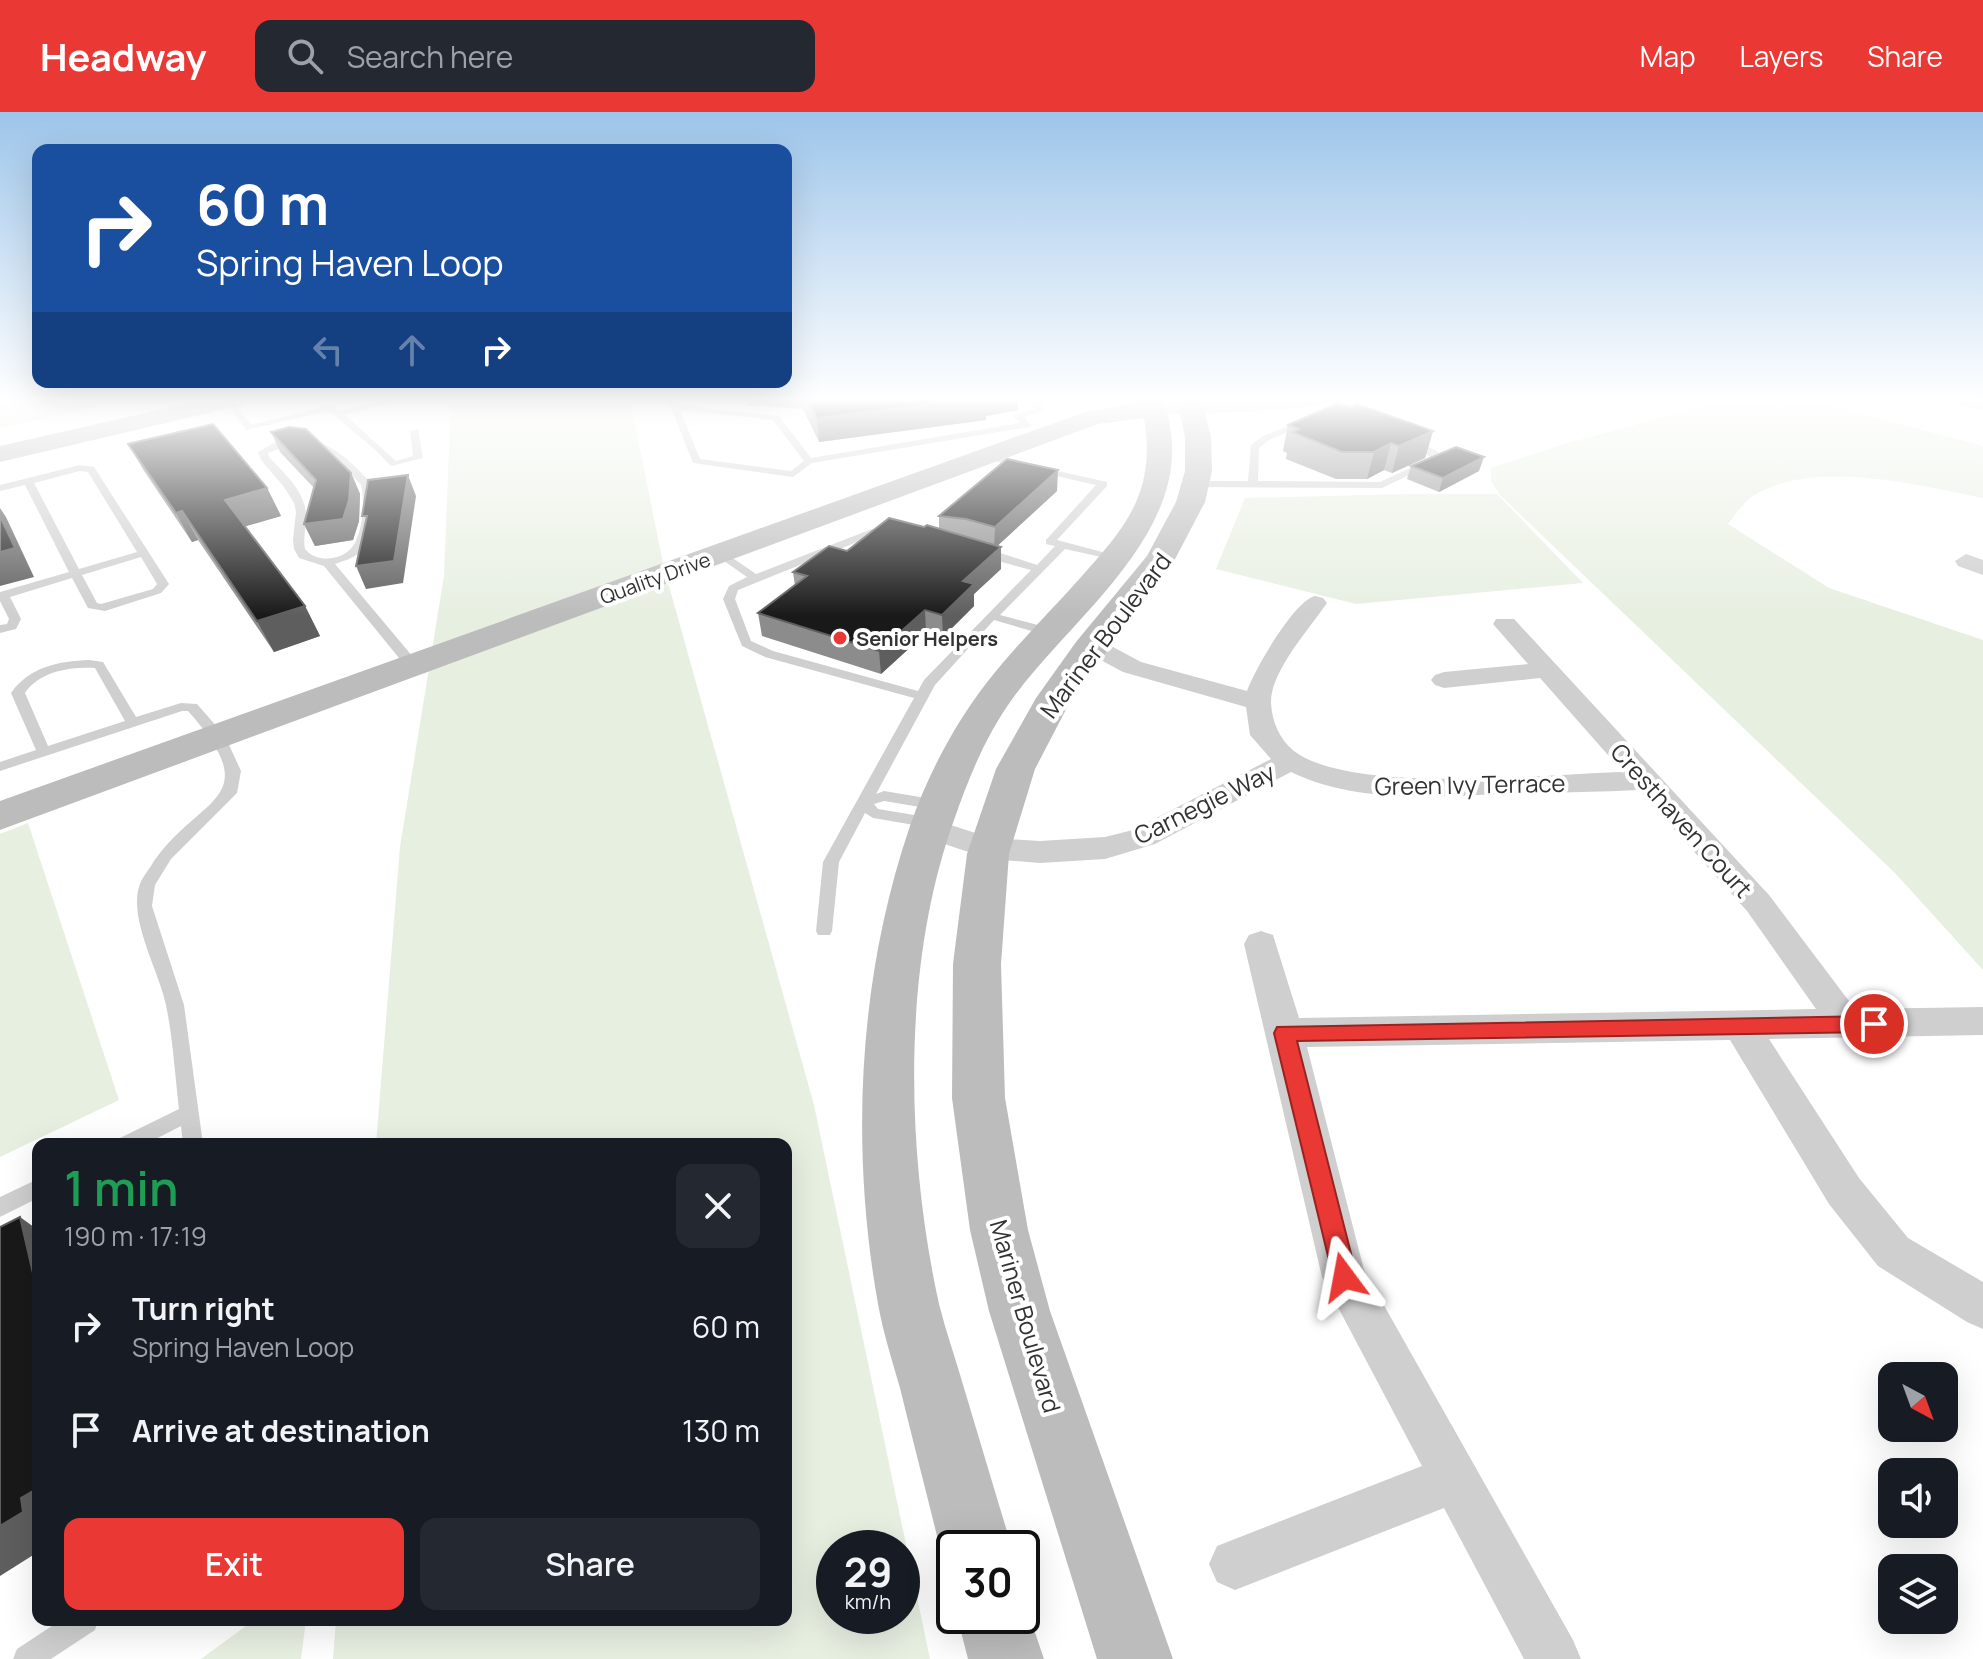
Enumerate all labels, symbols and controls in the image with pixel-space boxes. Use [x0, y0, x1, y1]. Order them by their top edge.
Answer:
search box [255, 20, 815, 92]
text: Headway [40, 30, 207, 82]
icon: search [283, 34, 327, 78]
text: Search here [347, 36, 513, 77]
text: Map [1640, 37, 1696, 75]
text: Layers [1740, 37, 1823, 75]
text: Share [1867, 37, 1943, 75]
text: 60 m [196, 165, 329, 242]
icon: right [64, 176, 168, 280]
text: Spring Haven Loop [196, 238, 504, 287]
icon: left [306, 328, 350, 372]
icon: ahead [390, 328, 434, 372]
icon: right [474, 328, 518, 372]
street label: Quality Drive [596, 546, 714, 610]
street label: Mariner Boulevard [1032, 546, 1178, 724]
place label: Senior Helpers [856, 625, 998, 652]
marker: Senior Helpers [831, 629, 849, 647]
street label: Cresthaven Court [1604, 736, 1760, 904]
street label: Carnegie Way [1128, 755, 1280, 851]
street label: Green Ivy Terrace [1374, 766, 1566, 802]
pin [1840, 990, 1908, 1058]
icon: arrive [1852, 1002, 1896, 1046]
text: 1 min [64, 1155, 178, 1220]
button: close [676, 1164, 760, 1248]
street label: Mariner Boulevard [983, 1216, 1069, 1416]
text: 190 m · 17:19 [64, 1218, 207, 1254]
position arrow [1302, 1235, 1386, 1319]
text: Turn right [132, 1288, 275, 1329]
icon: right [64, 1304, 108, 1348]
text: 60 m [692, 1306, 760, 1347]
text: Spring Haven Loop [132, 1329, 354, 1365]
north arrow [1878, 1362, 1958, 1442]
map controls [1878, 1362, 1958, 1634]
icon: arrive [64, 1408, 108, 1452]
text: Arrive at destination [132, 1410, 430, 1451]
text: 130 m [682, 1410, 760, 1451]
button: sound [1878, 1458, 1958, 1538]
button: Exit [64, 1518, 404, 1610]
button: Share [420, 1518, 760, 1610]
speed limit sign: 30 [936, 1530, 1040, 1634]
text: 29 [844, 1544, 892, 1599]
button: layers [1878, 1554, 1958, 1634]
text: km/h [845, 1588, 891, 1615]

